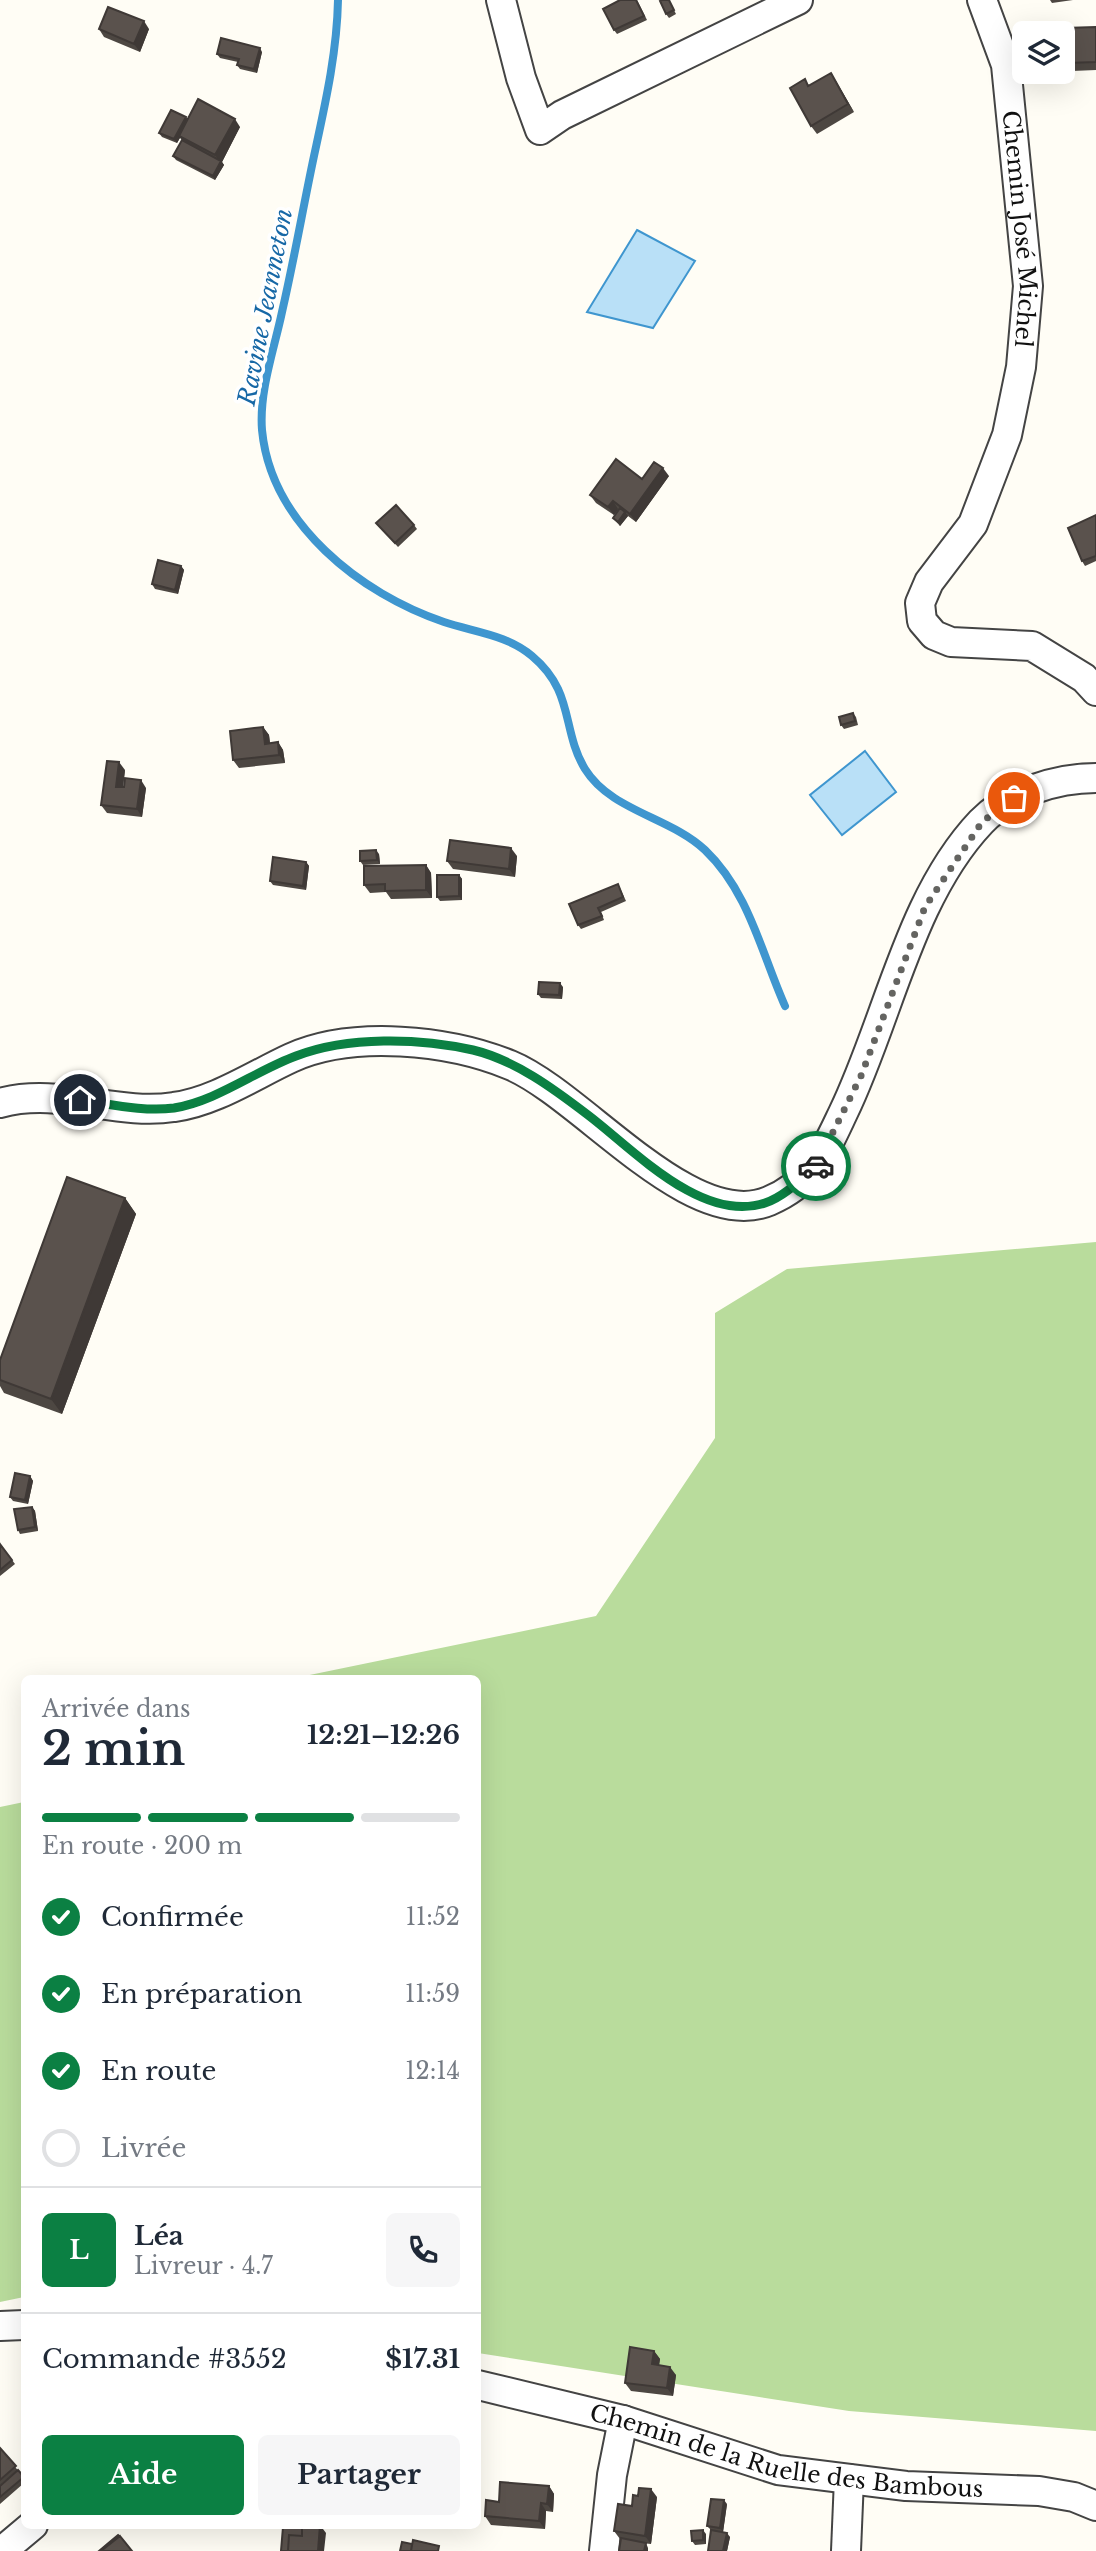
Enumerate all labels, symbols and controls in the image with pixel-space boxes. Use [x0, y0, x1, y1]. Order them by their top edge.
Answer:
map controls [1012, 21, 1075, 84]
button: layers [1012, 21, 1075, 84]
street label: Chemin José Michel [997, 109, 1042, 349]
water label: Ravine Jeanneton [232, 206, 298, 409]
pin [984, 768, 1044, 828]
icon: bag [995, 779, 1033, 817]
pin [50, 1070, 110, 1130]
icon: home [61, 1081, 99, 1119]
courier [781, 1131, 851, 1201]
icon: car [797, 1147, 835, 1185]
text: Arrivée dans [42, 1695, 190, 1723]
text: 12:21–12:26 [307, 1719, 460, 1751]
text: 2 min [42, 1720, 185, 1777]
text: En route · 200 m [42, 1832, 242, 1860]
icon: check [42, 1898, 80, 1936]
text: Confirmée [101, 1901, 244, 1933]
text: 11:52 [406, 1903, 460, 1931]
icon: check [42, 1975, 80, 2013]
text: En préparation [101, 1978, 302, 2010]
text: 11:59 [405, 1980, 460, 2008]
icon: check [42, 2052, 80, 2090]
text: En route [101, 2055, 217, 2087]
text: 12:14 [405, 2057, 460, 2085]
text: Livrée [101, 2132, 186, 2164]
button: phone [386, 2213, 460, 2287]
text: Léa [134, 2220, 184, 2252]
text: L [69, 2234, 89, 2266]
text: Livreur · 4.7 [134, 2252, 273, 2280]
text: Commande #3552 [42, 2343, 287, 2375]
text: $17.31 [385, 2343, 460, 2375]
street label: Chemin de la Ruelle des Bambous [587, 2399, 984, 2503]
button: Aide [42, 2435, 244, 2515]
button: Partager [258, 2435, 460, 2515]

